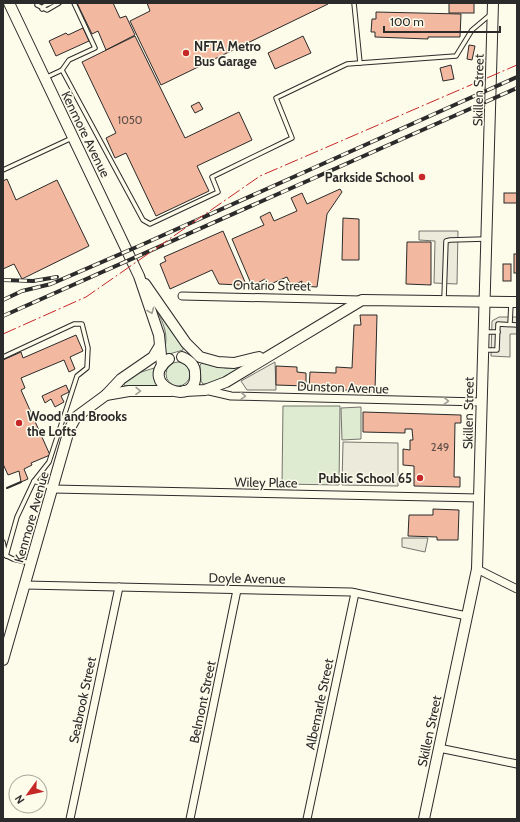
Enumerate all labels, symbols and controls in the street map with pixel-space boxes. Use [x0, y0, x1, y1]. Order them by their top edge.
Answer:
scale bar [384, 8, 500, 34]
text: 100 m [390, 14, 424, 29]
place label: NFTA Metro Bus Garage [194, 38, 262, 69]
marker: NFTA Metro Bus Garage [181, 48, 191, 58]
street label: Skillen Street [469, 53, 487, 126]
street label: Kenmore Avenue [58, 88, 114, 180]
house number: 1050 [118, 113, 143, 127]
place label: Parkside School [325, 169, 415, 185]
marker: Parkside School [417, 172, 427, 182]
street label: Ontario Street [233, 276, 312, 294]
one-way arrow [147, 307, 155, 314]
street label: Skillen Street [459, 376, 477, 449]
street label: Dunston Avenue [297, 377, 389, 397]
one-way arrow [135, 387, 141, 395]
one-way arrow [240, 392, 246, 400]
one-way arrow [443, 397, 449, 405]
place label: Wood and Brooks the Lofts [27, 408, 128, 439]
marker: Wood and Brooks the Lofts [14, 418, 24, 428]
house number: 249 [431, 440, 449, 454]
street label: Kenmore Avenue [10, 469, 52, 564]
place label: Public School 65 [318, 470, 412, 486]
street label: Wiley Place [234, 473, 298, 491]
marker: Public School 65 [415, 473, 425, 483]
street label: Doyle Avenue [208, 569, 286, 587]
street label: Seabrook Street [65, 655, 99, 745]
street label: Albemarle Street [302, 656, 337, 751]
street label: Belmont Street [185, 659, 219, 745]
street label: Skillen Street [414, 693, 444, 768]
north arrow [8, 774, 48, 814]
text: N [12, 792, 28, 807]

